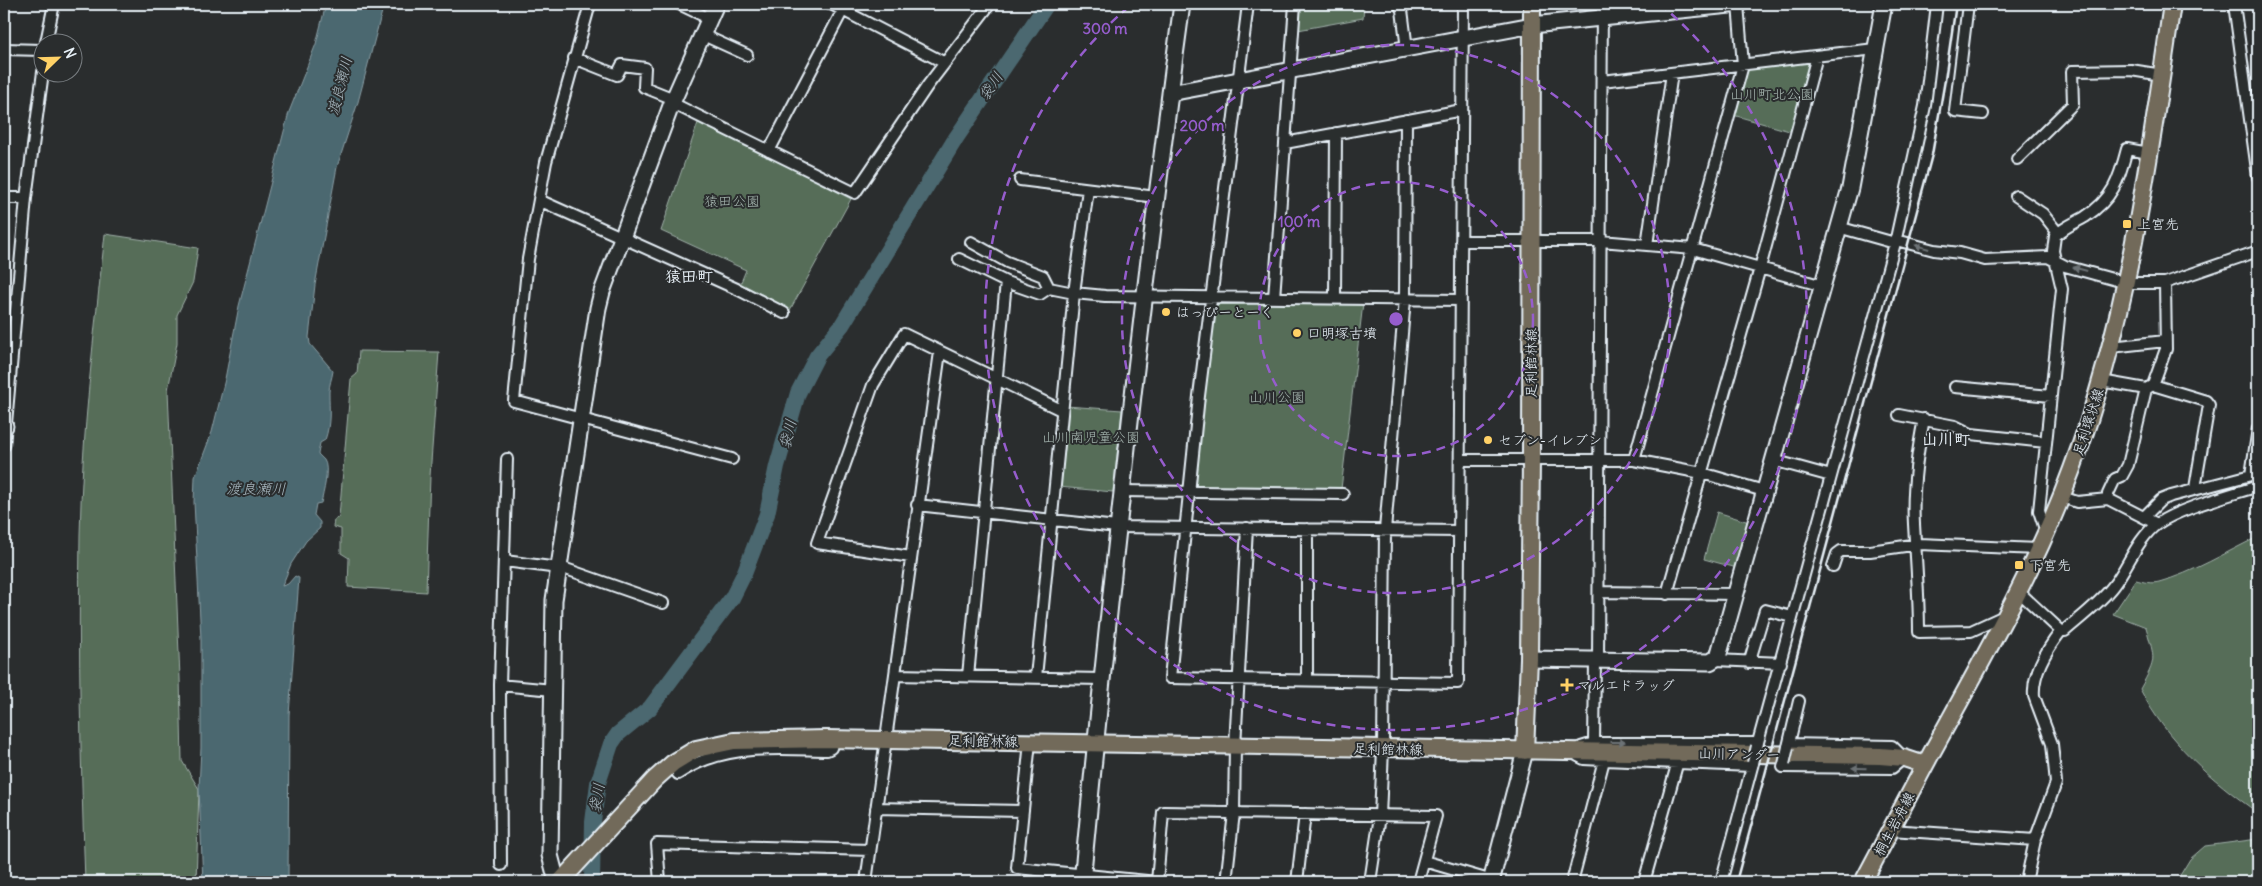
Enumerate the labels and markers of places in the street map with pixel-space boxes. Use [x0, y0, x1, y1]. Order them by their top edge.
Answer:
place label: 上宮先 [2137, 215, 2179, 233]
marker: 上宮先 [2121, 218, 2133, 230]
place label: はっぴーとーく [1176, 303, 1274, 321]
marker: はっぴーとーく [1160, 306, 1172, 318]
centre of rings [1387, 310, 1405, 328]
place label: 口明塚古墳 [1307, 324, 1377, 342]
marker: 口明塚古墳 [1291, 327, 1303, 339]
place label: セブン-イレブン [1498, 431, 1602, 449]
marker: セブン-イレブン [1482, 434, 1494, 446]
place label: 下宮先 [2029, 556, 2071, 574]
marker: 下宮先 [2013, 559, 2025, 571]
place label: マルエドラッグ [1577, 676, 1675, 694]
marker: マルエドラッグ [1561, 679, 1573, 691]

